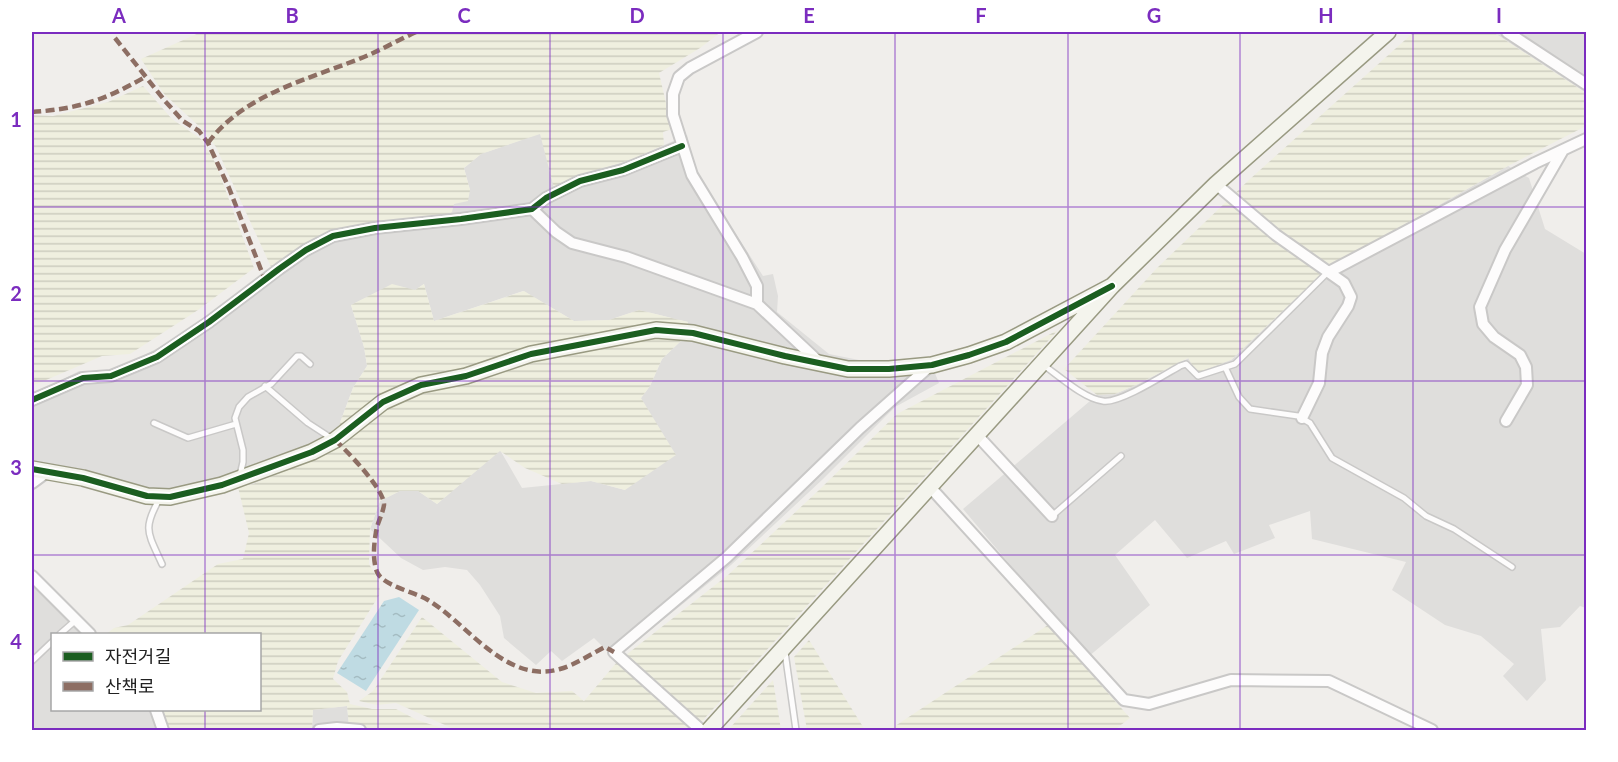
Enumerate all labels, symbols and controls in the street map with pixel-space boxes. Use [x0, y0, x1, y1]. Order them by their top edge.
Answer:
text: A [111, 3, 126, 27]
text: B [285, 3, 299, 27]
text: C [457, 3, 471, 27]
text: D [629, 3, 645, 27]
text: E [803, 3, 815, 27]
text: F [975, 3, 987, 27]
text: G [1147, 3, 1161, 27]
text: H [1318, 3, 1334, 27]
text: I [1496, 3, 1502, 27]
text: 1 [10, 107, 22, 131]
text: 2 [10, 281, 22, 305]
text: 3 [10, 455, 22, 479]
text: 4 [10, 629, 22, 653]
legend [51, 633, 261, 711]
text: 자전거길 [105, 645, 171, 667]
text: 산책로 [105, 675, 155, 697]

